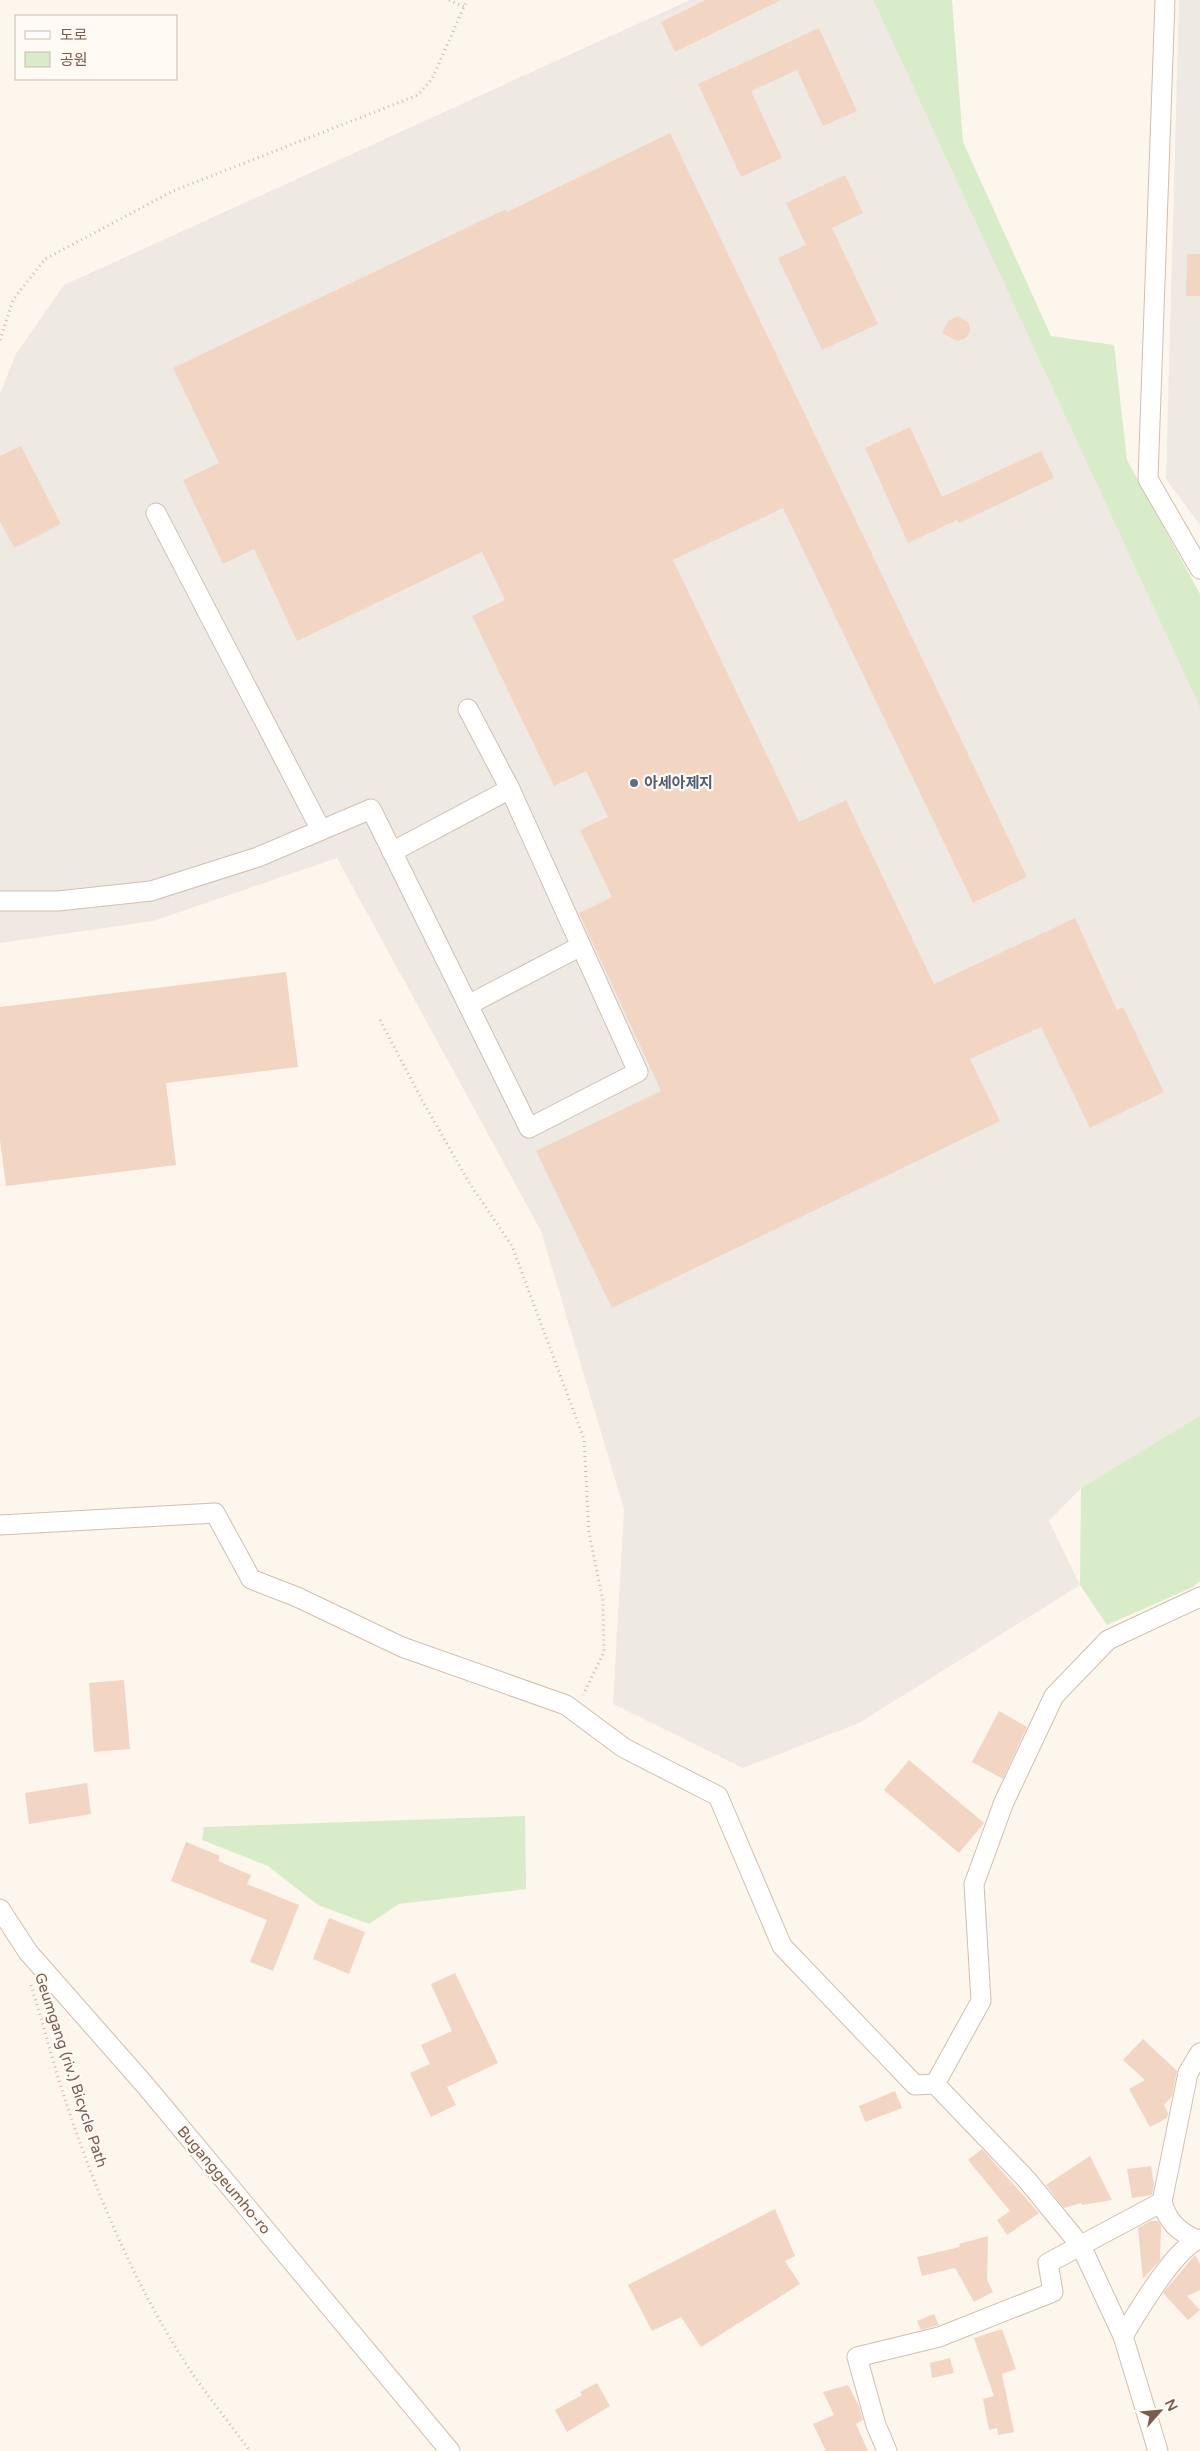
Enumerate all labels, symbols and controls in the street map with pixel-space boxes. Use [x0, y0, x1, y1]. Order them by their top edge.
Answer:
legend [15, 15, 178, 80]
text: 도로 [60, 26, 88, 44]
text: 공원 [60, 51, 88, 69]
place label: 아세아제지 [644, 774, 713, 792]
marker: 아세아제지 [628, 777, 640, 789]
street label: Geumgang (riv.) Bicycle Path [31, 1970, 111, 2170]
street label: Buganggeumho-ro [173, 2122, 275, 2238]
north arrow [1135, 2386, 1185, 2436]
text: N [1161, 2396, 1181, 2414]

